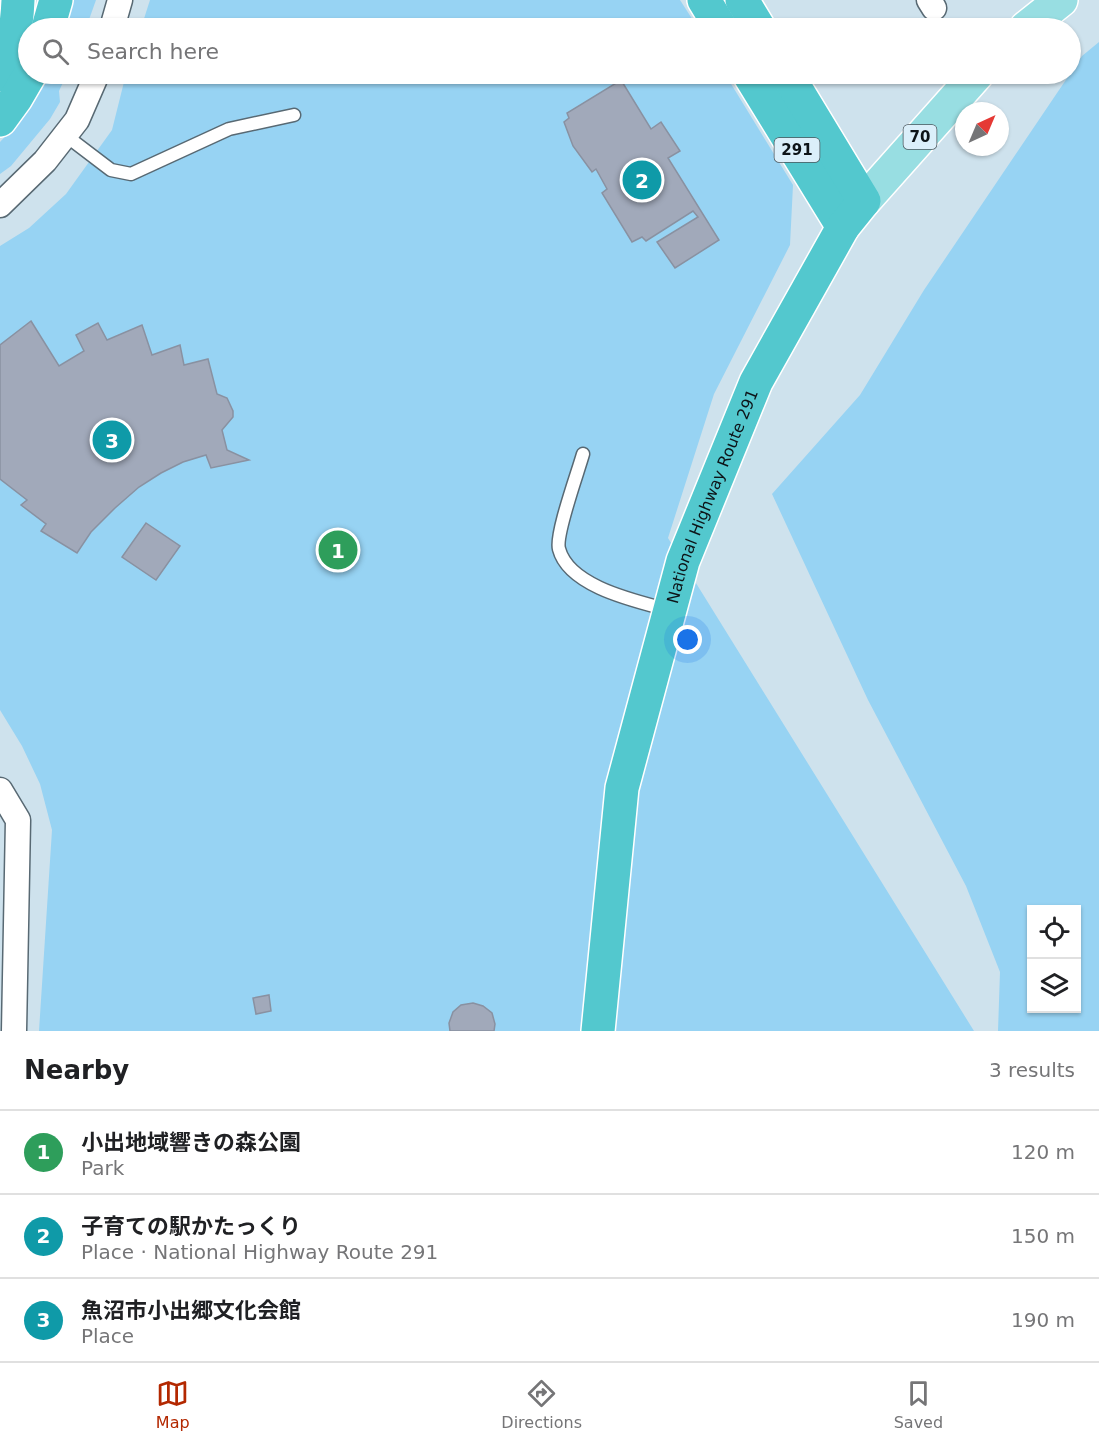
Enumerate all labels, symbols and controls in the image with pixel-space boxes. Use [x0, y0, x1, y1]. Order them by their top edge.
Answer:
search box [18, 18, 1081, 84]
icon: search [39, 35, 72, 68]
text: Search here [87, 39, 219, 64]
north arrow [955, 102, 1009, 156]
road number: 70 [904, 125, 936, 149]
road number: 291 [774, 138, 820, 162]
pin: 2 [622, 158, 662, 202]
street label: National Highway Route 291 [663, 386, 762, 605]
pin: 3 [92, 418, 132, 462]
pin: 1 [318, 528, 358, 572]
your location [673, 625, 702, 654]
map controls [1027, 905, 1081, 1013]
button: locate [1027, 905, 1081, 959]
button: layers [1027, 959, 1081, 1013]
text: Nearby [24, 1055, 129, 1085]
text: 3 results [989, 1058, 1075, 1082]
text: 小出地域響きの森公園 [81, 1130, 301, 1155]
text: 1 [37, 1140, 50, 1164]
text: 120 m [1011, 1140, 1075, 1164]
text: Park [81, 1156, 124, 1180]
text: 子育ての駅かたっくり [81, 1214, 301, 1239]
text: 2 [37, 1224, 50, 1248]
text: 150 m [1011, 1224, 1075, 1248]
text: Place · National Highway Route 291 [81, 1240, 438, 1264]
text: 魚沼市小出郷文化会館 [81, 1298, 301, 1323]
text: 3 [37, 1308, 50, 1332]
text: 190 m [1011, 1308, 1075, 1332]
text: Place [81, 1324, 134, 1348]
tab: Map [156, 1377, 190, 1432]
tab: Directions [501, 1377, 582, 1432]
tab: Saved [894, 1377, 943, 1432]

